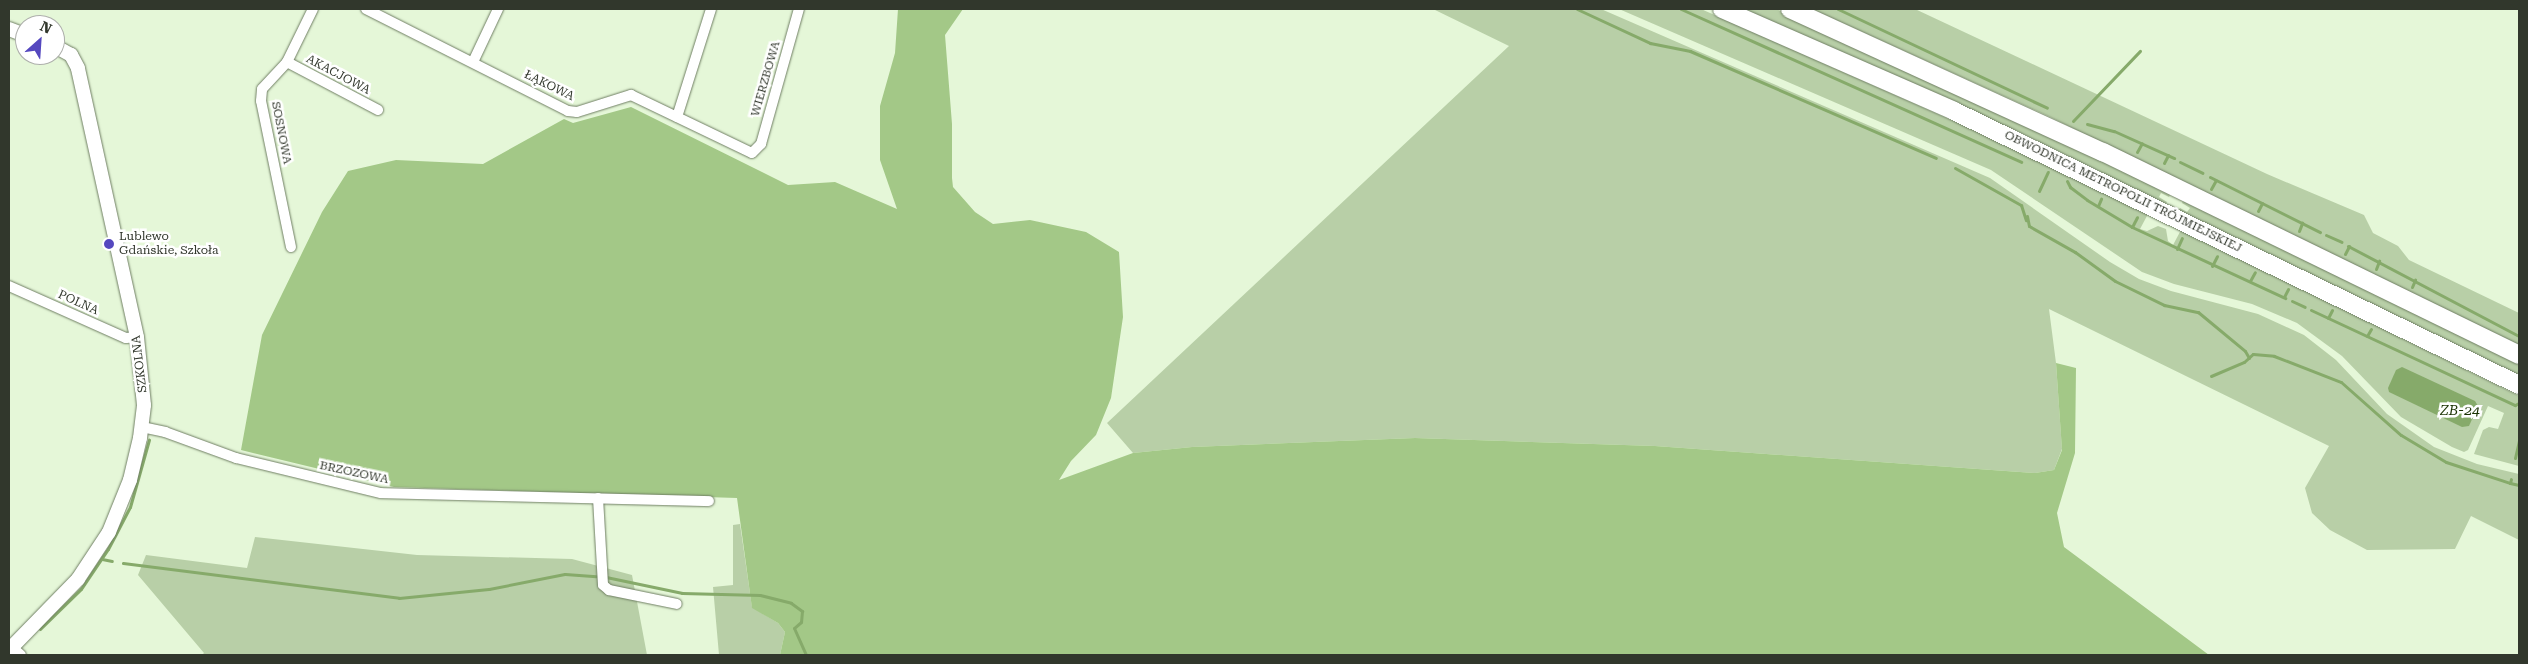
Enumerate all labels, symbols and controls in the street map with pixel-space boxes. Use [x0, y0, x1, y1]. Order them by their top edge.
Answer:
north arrow [15, 15, 65, 65]
text: N [38, 18, 54, 37]
street label: WIERZBOWA [748, 40, 784, 118]
street label: AKACJOWA [304, 52, 372, 98]
street label: ŁĄKOWA [522, 68, 576, 104]
street label: SOSNOWA [268, 100, 294, 166]
street label: OBWODNICA METROPOLII TRÓJMIEJSKIEJ [2002, 128, 2244, 256]
place label: Lublewo Gdańskie, Szkoła [119, 230, 218, 258]
marker: Lublewo Gdańskie, Szkoła [103, 238, 115, 250]
street label: POLNA [56, 288, 100, 318]
street label: SZKOLNA [129, 334, 151, 394]
water label: ZB-24 [2440, 402, 2480, 418]
street label: BRZOZOWA [318, 459, 390, 487]

